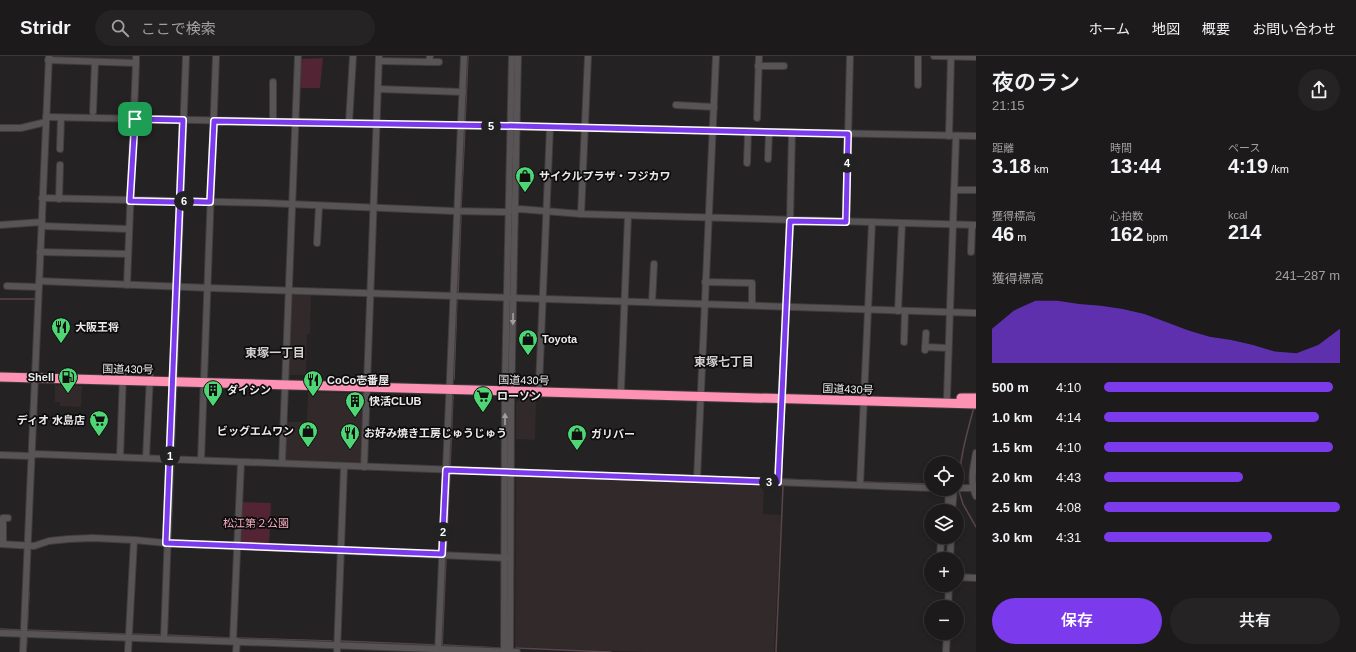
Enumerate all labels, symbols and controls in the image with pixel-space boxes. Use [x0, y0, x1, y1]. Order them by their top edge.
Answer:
search box [95, 10, 375, 46]
text: Stridr [20, 17, 71, 38]
icon: search [109, 17, 131, 39]
text: ここで検索 [141, 20, 216, 37]
text: ホーム [1088, 21, 1130, 37]
text: 地図 [1152, 21, 1180, 37]
text: 概要 [1202, 21, 1230, 37]
text: お問い合わせ [1252, 21, 1336, 37]
button: share [1298, 69, 1340, 111]
text: 夜のラン [992, 70, 1080, 95]
text: 21:15 [992, 98, 1025, 113]
pin [118, 102, 152, 136]
icon: arrive [124, 108, 146, 130]
pin: 5 [481, 116, 501, 136]
text: 5 [488, 120, 494, 132]
text: 距離 [992, 142, 1014, 154]
text: 時間 [1110, 142, 1132, 154]
text: ペース [1228, 142, 1260, 154]
pin: 4 [837, 153, 857, 173]
text: 3.18 [992, 155, 1031, 177]
text: 13:44 [1110, 155, 1161, 177]
text: 4:19 [1228, 155, 1268, 177]
text: 4 [844, 157, 850, 169]
text: km [1031, 163, 1049, 175]
text: /km [1268, 163, 1289, 175]
shop icon: サイクルプラザ・フジカワ [514, 165, 536, 193]
place label: サイクルプラザ・フジカワ [539, 170, 670, 182]
pin: 6 [174, 191, 194, 211]
text: 6 [181, 195, 187, 207]
text: kcal [1228, 209, 1248, 221]
text: 獲得標高 [992, 210, 1036, 222]
text: 心拍数 [1110, 210, 1143, 222]
text: 214 [1228, 221, 1261, 243]
text: 46 [992, 223, 1014, 245]
text: 162 [1110, 223, 1143, 245]
text: m [1014, 231, 1026, 243]
text: bpm [1143, 231, 1168, 243]
text: 241–287 m [1275, 268, 1340, 283]
text: 獲得標高 [992, 271, 1044, 286]
one-way arrow [510, 313, 516, 326]
restaurant icon: 大阪王将 [50, 316, 72, 344]
place label: 大阪王将 [75, 321, 119, 333]
shop icon: Toyota [517, 328, 539, 356]
place label: Toyota [542, 333, 578, 345]
district label: 東塚一丁目 [245, 346, 305, 360]
district label: 東塚七丁目 [694, 355, 754, 369]
street label: 国道430号 [102, 363, 154, 375]
fuel station icon: Shell [57, 366, 79, 394]
restaurant icon: CoCo壱番屋 [302, 369, 324, 397]
place label: Shell [28, 371, 54, 383]
place label: CoCo壱番屋 [327, 374, 389, 386]
street label: 国道430号 [498, 374, 550, 386]
building icon: ダイシン [202, 379, 224, 407]
text: 500 m [992, 380, 1029, 395]
text: 4:10 [1056, 380, 1081, 395]
street label: 国道430号 [822, 382, 874, 396]
place label: ダイシン [227, 384, 271, 396]
supermarket icon: ローソン [472, 385, 494, 413]
building icon: 快活CLUB [344, 390, 366, 418]
place label: ローソン [497, 390, 541, 402]
place label: 快活CLUB [369, 395, 422, 407]
supermarket icon: ディオ 水島店 [88, 409, 110, 437]
text: 1.0 km [992, 410, 1032, 425]
text: 4:14 [1056, 410, 1081, 425]
one-way arrow [502, 412, 508, 425]
place label: ディオ 水島店 [17, 414, 85, 426]
shop icon: ビッグエムワン [297, 420, 319, 448]
restaurant icon: お好み焼き工房じゅうじゅう [339, 422, 361, 450]
shop icon: ガリバー [566, 423, 588, 451]
place label: ビッグエムワン [217, 425, 294, 437]
place label: お好み焼き工房じゅうじゅう [364, 427, 507, 439]
place label: ガリバー [591, 428, 635, 440]
text: 1.5 km [992, 440, 1032, 455]
text: 4:10 [1056, 440, 1081, 455]
pin: 1 [160, 446, 180, 466]
text: 1 [167, 450, 173, 462]
map controls [924, 456, 964, 640]
button: locate [924, 456, 964, 496]
text: 2.0 km [992, 470, 1032, 485]
text: 4:43 [1056, 470, 1081, 485]
pin: 3 [759, 472, 779, 492]
text: 3 [766, 476, 772, 488]
text: 2.5 km [992, 500, 1032, 515]
text: 4:08 [1056, 500, 1081, 515]
button: layers [924, 504, 964, 544]
park label: 松江第２公園 [223, 517, 289, 529]
pin: 2 [433, 522, 453, 542]
text: 2 [440, 526, 446, 538]
text: 3.0 km [992, 530, 1032, 545]
text: 4:31 [1056, 530, 1081, 545]
button: + [924, 552, 964, 592]
button: 保存 [992, 598, 1162, 644]
button: 共有 [1170, 598, 1340, 644]
button: − [924, 600, 964, 640]

